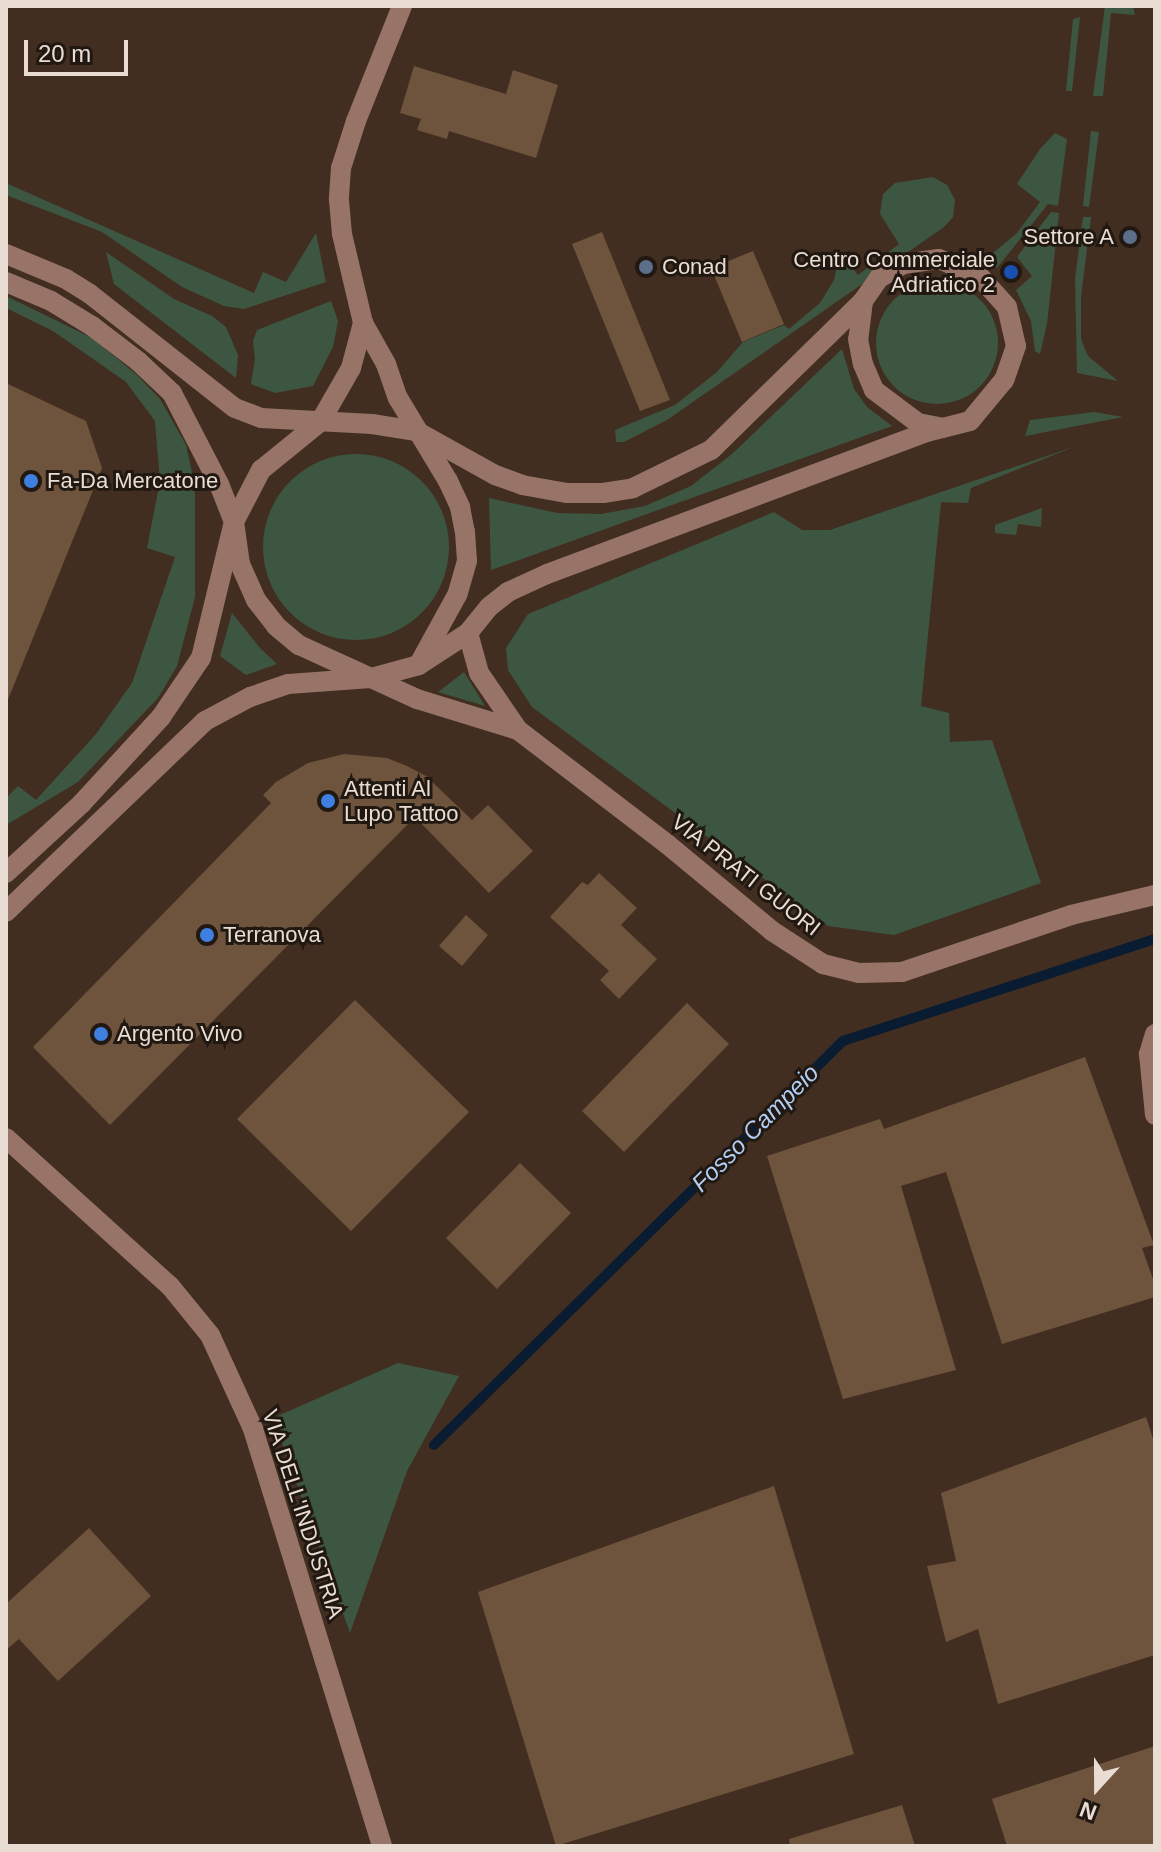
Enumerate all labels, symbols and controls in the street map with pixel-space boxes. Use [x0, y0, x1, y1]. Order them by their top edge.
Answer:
scale bar [28, 24, 132, 74]
text: 20 m [38, 40, 91, 67]
place label: Settore A [1022, 224, 1114, 250]
marker: Settore A [1121, 228, 1139, 246]
place label: Centro Commerciale Adriatico 2 [793, 246, 995, 298]
place label: Conad [662, 254, 727, 280]
marker: Conad [637, 258, 655, 276]
marker: Centro Commerciale Adriatico 2 [1002, 263, 1020, 281]
place label: Fa-Da Mercatone [47, 468, 218, 494]
marker: Fa-Da Mercatone [22, 472, 40, 490]
place label: Attenti Al Lupo Tattoo [344, 775, 459, 826]
marker: Attenti Al Lupo Tattoo [319, 792, 337, 810]
street label: VIA PRATI GUORI [666, 808, 826, 942]
place label: Terranova [223, 922, 321, 948]
marker: Terranova [198, 926, 216, 944]
place label: Argento Vivo [117, 1021, 243, 1047]
marker: Argento Vivo [92, 1025, 110, 1043]
water label: Fosso Campeio [685, 1058, 825, 1198]
street label: VIA DELL'INDUSTRIA [257, 1406, 349, 1622]
north arrow [1057, 1748, 1137, 1828]
text: N [1076, 1796, 1100, 1825]

